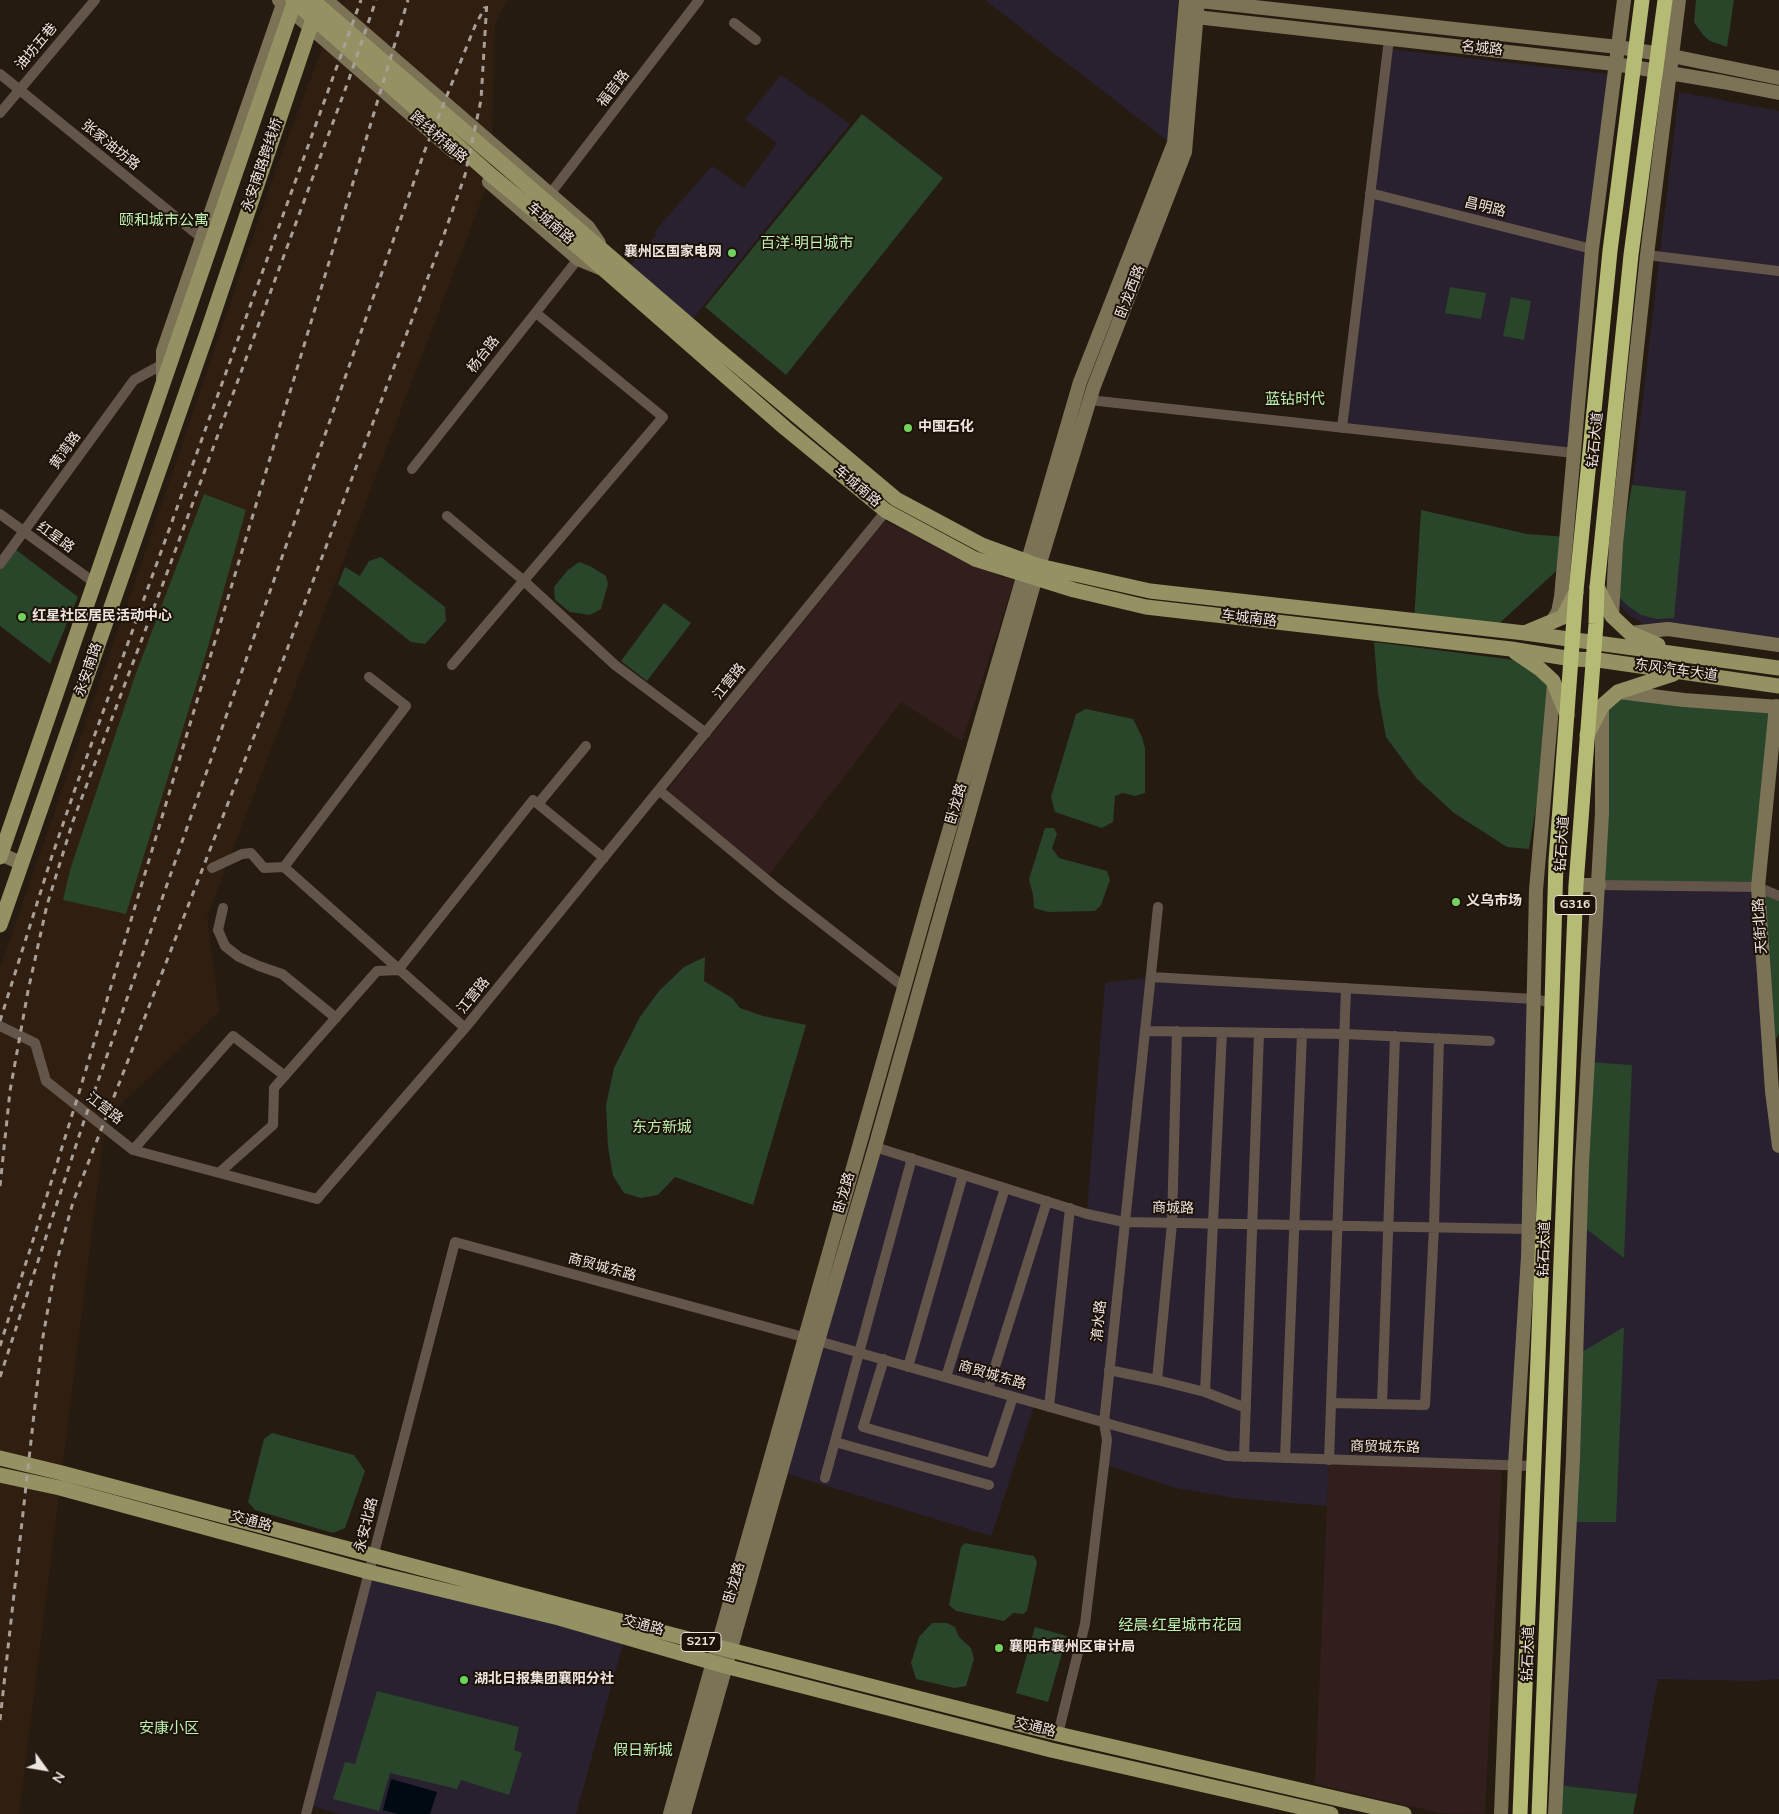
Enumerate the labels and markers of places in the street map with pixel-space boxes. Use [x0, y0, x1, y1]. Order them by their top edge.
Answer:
place label: 襄州区国家电网 [624, 245, 722, 261]
marker: 襄州区国家电网 [726, 247, 738, 259]
place label: 中国石化 [918, 420, 974, 436]
marker: 中国石化 [902, 422, 914, 434]
place label: 红星社区居民活动中心 [32, 609, 172, 625]
marker: 红星社区居民活动中心 [16, 611, 28, 623]
place label: 义乌市场 [1466, 894, 1522, 910]
marker: 义乌市场 [1450, 896, 1462, 908]
place label: 襄阳市襄州区审计局 [1009, 1640, 1135, 1656]
marker: 襄阳市襄州区审计局 [993, 1642, 1005, 1654]
place label: 湖北日报集团襄阳分社 [474, 1672, 614, 1688]
marker: 湖北日报集团襄阳分社 [458, 1674, 470, 1686]

